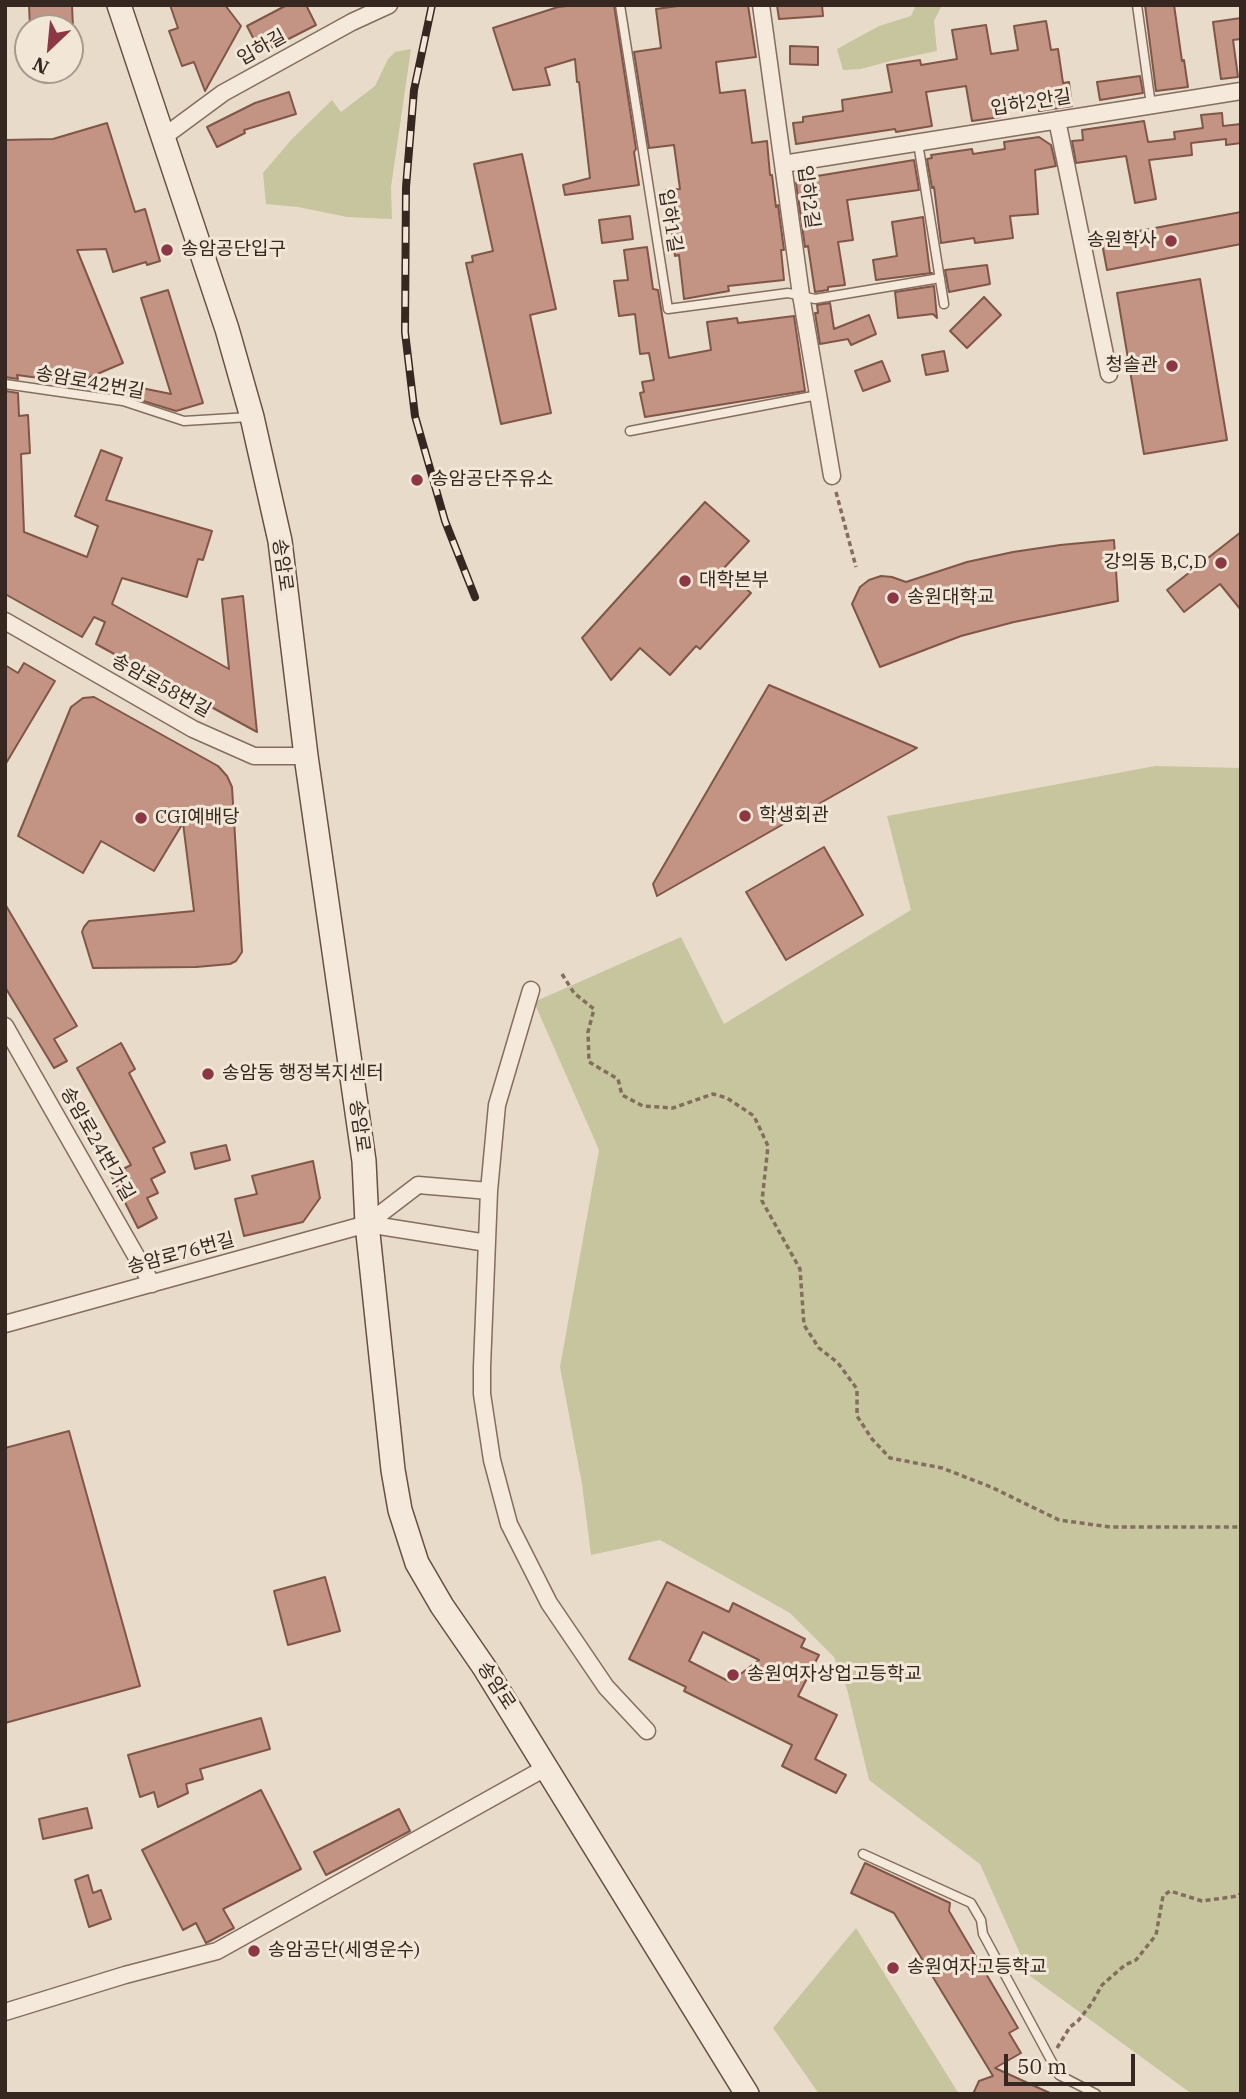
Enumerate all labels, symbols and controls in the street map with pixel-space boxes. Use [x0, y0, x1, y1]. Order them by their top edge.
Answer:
north arrow [14, 14, 84, 84]
street label: 입하길 [234, 25, 290, 71]
text: N [29, 52, 53, 80]
street label: 입하2안길 [989, 85, 1073, 121]
street label: 입하2길 [792, 164, 824, 230]
street label: 입하1길 [654, 188, 686, 254]
place label: 송원학사 [1087, 230, 1157, 252]
marker: 송원학사 [1163, 233, 1179, 249]
place label: 송암공단입구 [181, 239, 286, 261]
marker: 송암공단입구 [159, 242, 175, 258]
place label: 청솔관 [1106, 355, 1158, 377]
marker: 청솔관 [1164, 358, 1180, 374]
street label: 송암로42번길 [34, 362, 146, 404]
place label: 송암공단주유소 [431, 469, 553, 491]
marker: 송암공단주유소 [409, 472, 425, 488]
street label: 송암로 [267, 537, 297, 593]
place label: 강의동 B,C,D [1104, 552, 1207, 574]
marker: 강의동 B,C,D [1213, 555, 1229, 571]
place label: 대학본부 [699, 570, 769, 592]
marker: 대학본부 [677, 573, 693, 589]
place label: 송원대학교 [907, 587, 994, 609]
marker: 송원대학교 [885, 590, 901, 606]
street label: 송암로58번길 [107, 649, 215, 723]
place label: 학생회관 [759, 805, 829, 827]
place label: CGI예배당 [155, 807, 240, 829]
marker: 학생회관 [737, 808, 753, 824]
marker: CGI예배당 [133, 810, 149, 826]
place label: 송암동 행정복지센터 [222, 1063, 384, 1085]
marker: 송암동 행정복지센터 [200, 1066, 216, 1082]
street label: 송암로24번가길 [55, 1083, 139, 1205]
street label: 송암로 [344, 1098, 374, 1154]
street label: 송암로76번길 [125, 1229, 237, 1279]
street label: 송암로 [472, 1658, 520, 1714]
place label: 송원여자상업고등학교 [747, 1664, 922, 1686]
marker: 송원여자상업고등학교 [725, 1667, 741, 1683]
place label: 송암공단(세영운수) [268, 1940, 420, 1962]
marker: 송암공단(세영운수) [246, 1943, 262, 1959]
place label: 송원여자고등학교 [907, 1957, 1047, 1979]
marker: 송원여자고등학교 [885, 1960, 901, 1976]
scale bar [1008, 2039, 1139, 2084]
text: 50 m [1017, 2052, 1067, 2080]

